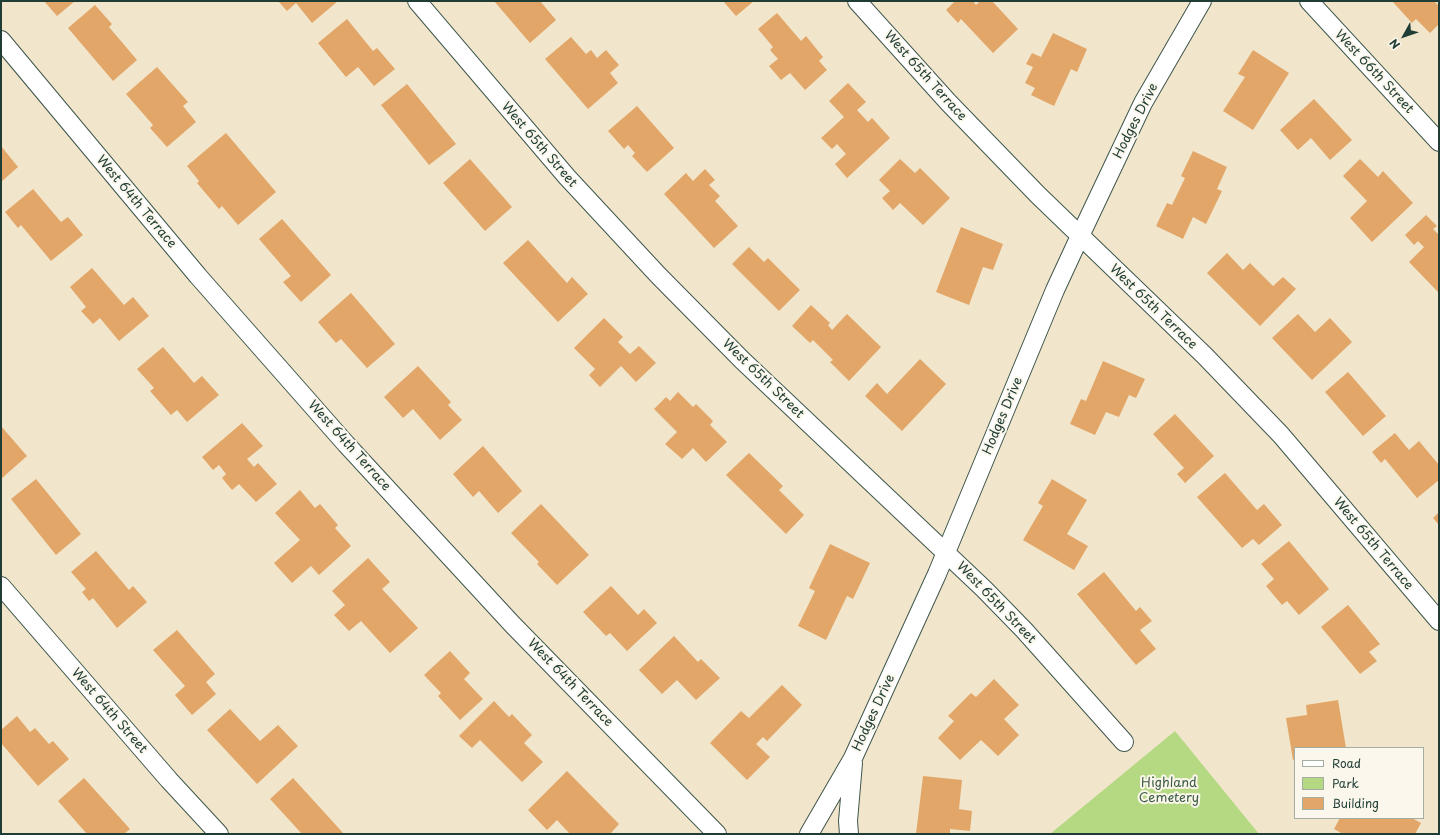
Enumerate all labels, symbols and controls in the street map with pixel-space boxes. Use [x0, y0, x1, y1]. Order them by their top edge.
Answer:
north arrow [1384, 16, 1424, 56]
street label: West 66th Street [1331, 27, 1417, 117]
street label: West 65th Terrace [880, 28, 970, 124]
text: N [1385, 35, 1404, 53]
street label: Hodges Drive [1110, 81, 1162, 161]
street label: West 65th Street [498, 99, 580, 191]
street label: West 64th Terrace [93, 153, 179, 251]
street label: West 65th Terrace [1106, 261, 1200, 353]
street label: West 65th Street [719, 336, 807, 422]
street label: Hodges Drive [980, 375, 1026, 457]
street label: West 64th Terrace [304, 398, 394, 494]
street label: West 65th Terrace [1330, 495, 1416, 593]
street label: West 65th Street [953, 559, 1039, 647]
street label: West 64th Terrace [524, 636, 616, 730]
street label: West 64th Street [68, 665, 150, 757]
street label: Hodges Drive [849, 672, 899, 754]
legend [1294, 747, 1424, 819]
text: Road [1332, 754, 1361, 772]
text: Park [1332, 774, 1359, 792]
park label: Highland Cemetery [1139, 775, 1199, 806]
text: Building [1332, 794, 1379, 812]

